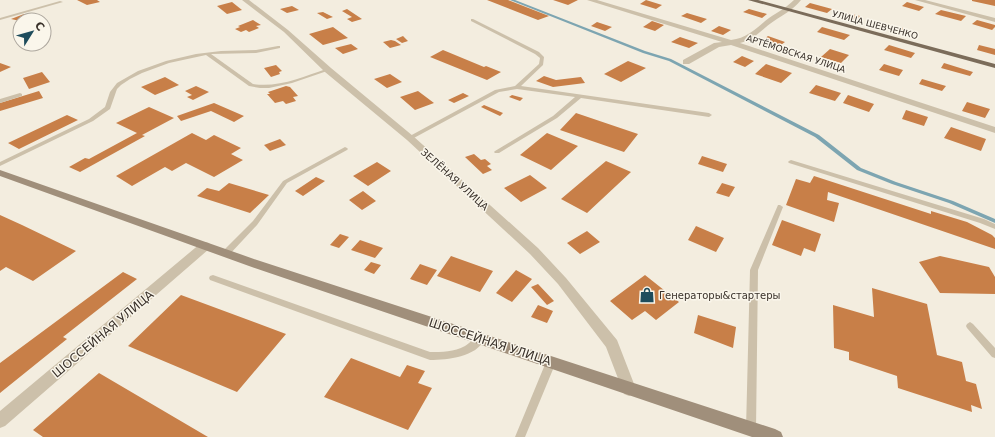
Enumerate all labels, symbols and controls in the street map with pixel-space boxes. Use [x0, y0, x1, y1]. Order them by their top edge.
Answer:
street label: УЛИЦА ШЕВЧЕНКО [831, 9, 919, 41]
north arrow [12, 12, 52, 52]
text: С [32, 19, 47, 33]
street label: АРТЁМОВСКАЯ УЛИЦА [745, 33, 848, 75]
street label: ЗЕЛЁНАЯ УЛИЦА [419, 146, 491, 213]
street label: ШОССЕЙНАЯ УЛИЦА [49, 286, 157, 380]
shop icon: Генераторы&стартеры [638, 286, 656, 304]
place label: Генераторы&стартеры [659, 290, 780, 301]
street label: ШОССЕЙНАЯ УЛИЦА [427, 315, 554, 369]

